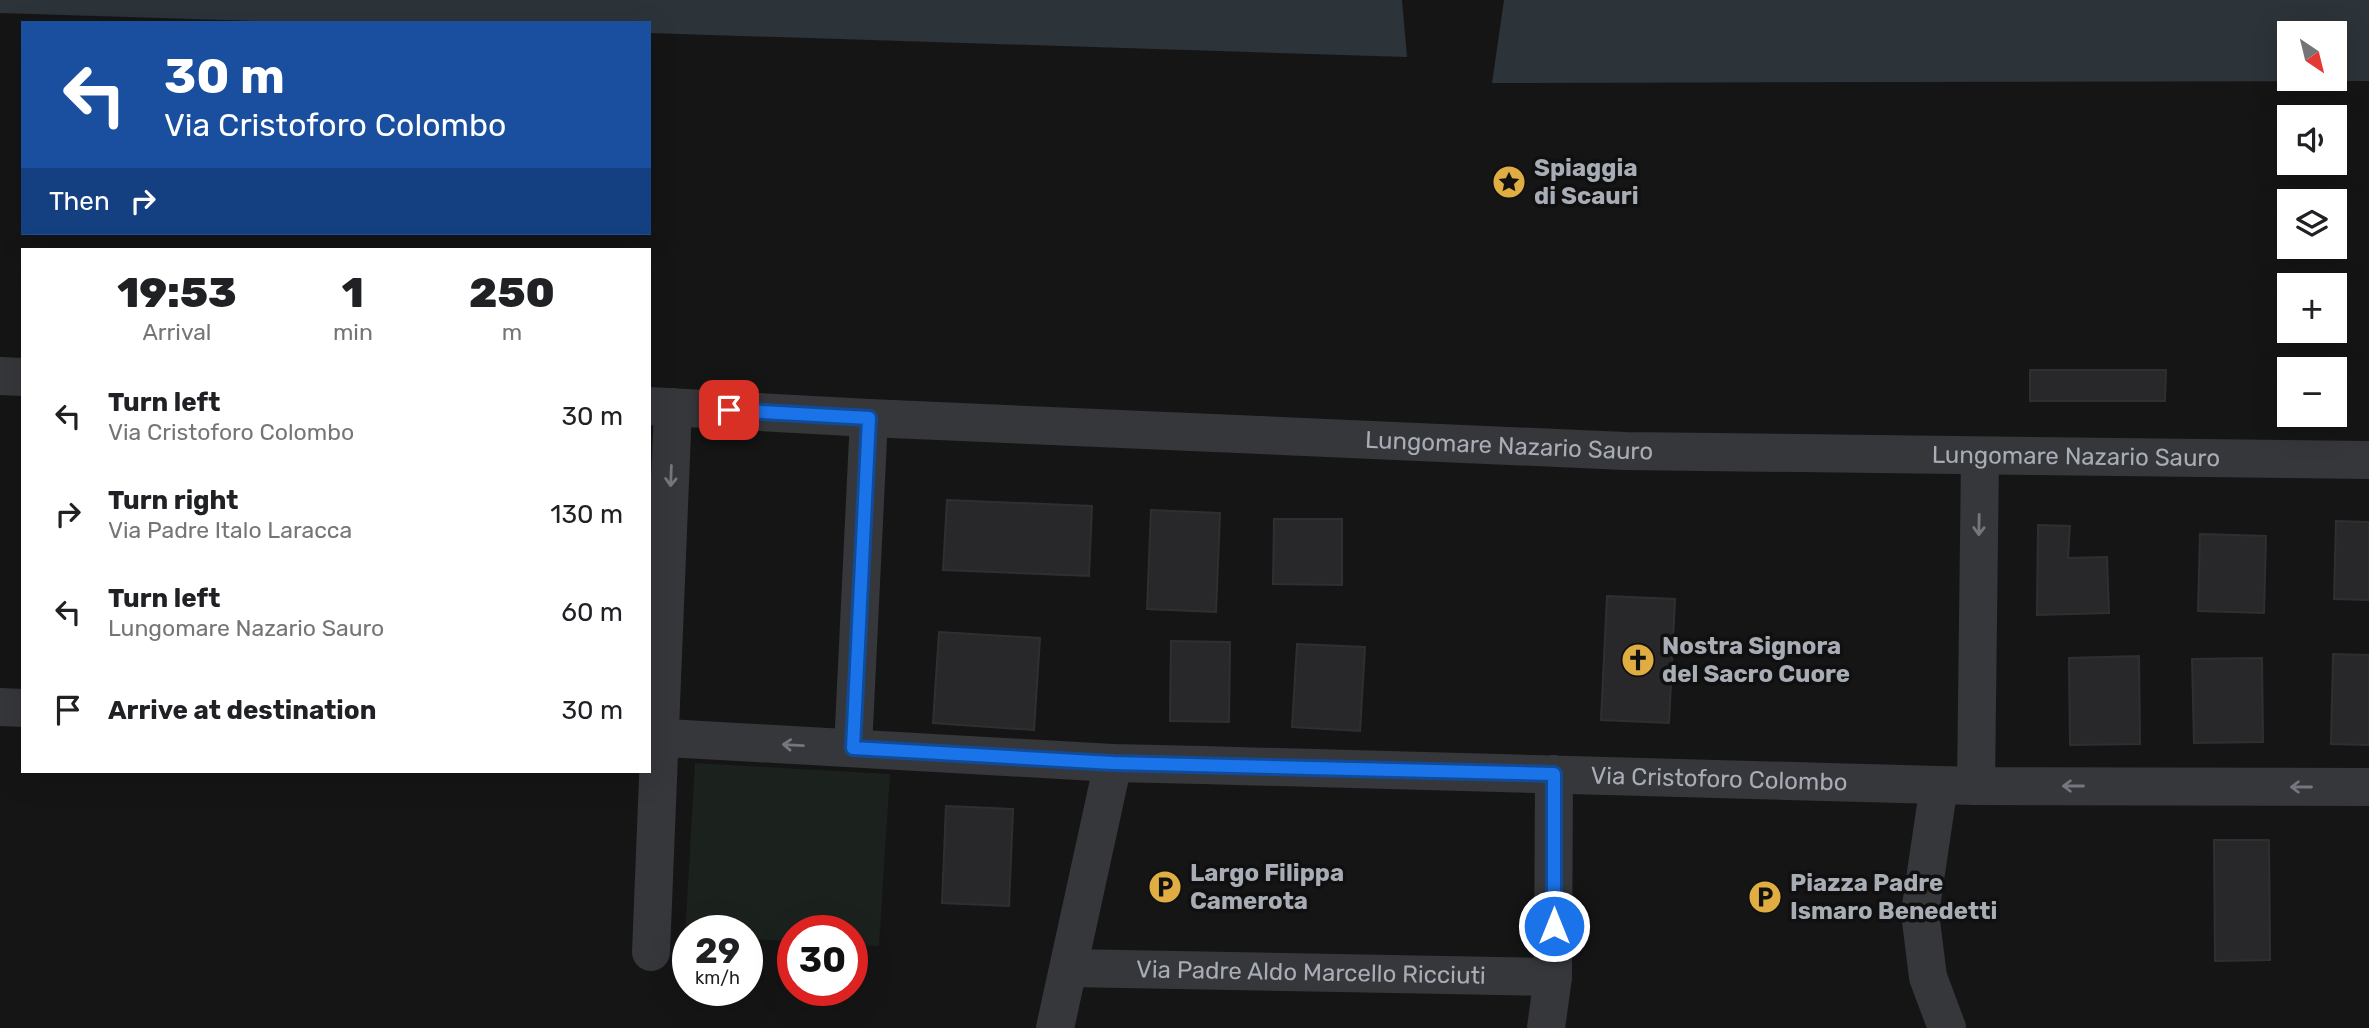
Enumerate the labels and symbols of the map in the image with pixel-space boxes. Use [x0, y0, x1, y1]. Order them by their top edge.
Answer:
north arrow [2277, 21, 2347, 91]
place label: Spiaggia di Scauri [1534, 154, 1639, 210]
place icon: Spiaggia di Scauri [1490, 163, 1528, 201]
pin [699, 380, 759, 440]
street label: Lungomare Nazario Sauro [1364, 426, 1653, 465]
street label: Lungomare Nazario Sauro [1932, 441, 2220, 472]
one-way arrow [664, 464, 677, 487]
one-way arrow [1972, 513, 1986, 536]
place label: Nostra Signora del Sacro Cuore [1662, 632, 1850, 688]
church icon: Nostra Signora del Sacro Cuore [1619, 641, 1657, 679]
one-way arrow [782, 738, 805, 751]
street label: Via Cristoforo Colombo [1590, 762, 1848, 797]
one-way arrow [2062, 779, 2085, 793]
one-way arrow [2290, 780, 2313, 794]
place label: Largo Filippa Camerota [1190, 859, 1344, 915]
parking icon: Largo Filippa Camerota [1146, 868, 1184, 906]
place label: Piazza Padre Ismaro Benedetti [1790, 869, 1997, 925]
parking icon: Piazza Padre Ismaro Benedetti [1746, 878, 1784, 916]
position arrow [1517, 889, 1591, 963]
speed limit sign: 30 [777, 915, 868, 1006]
street label: Via Padre Aldo Marcello Ricciuti [1136, 955, 1486, 990]

